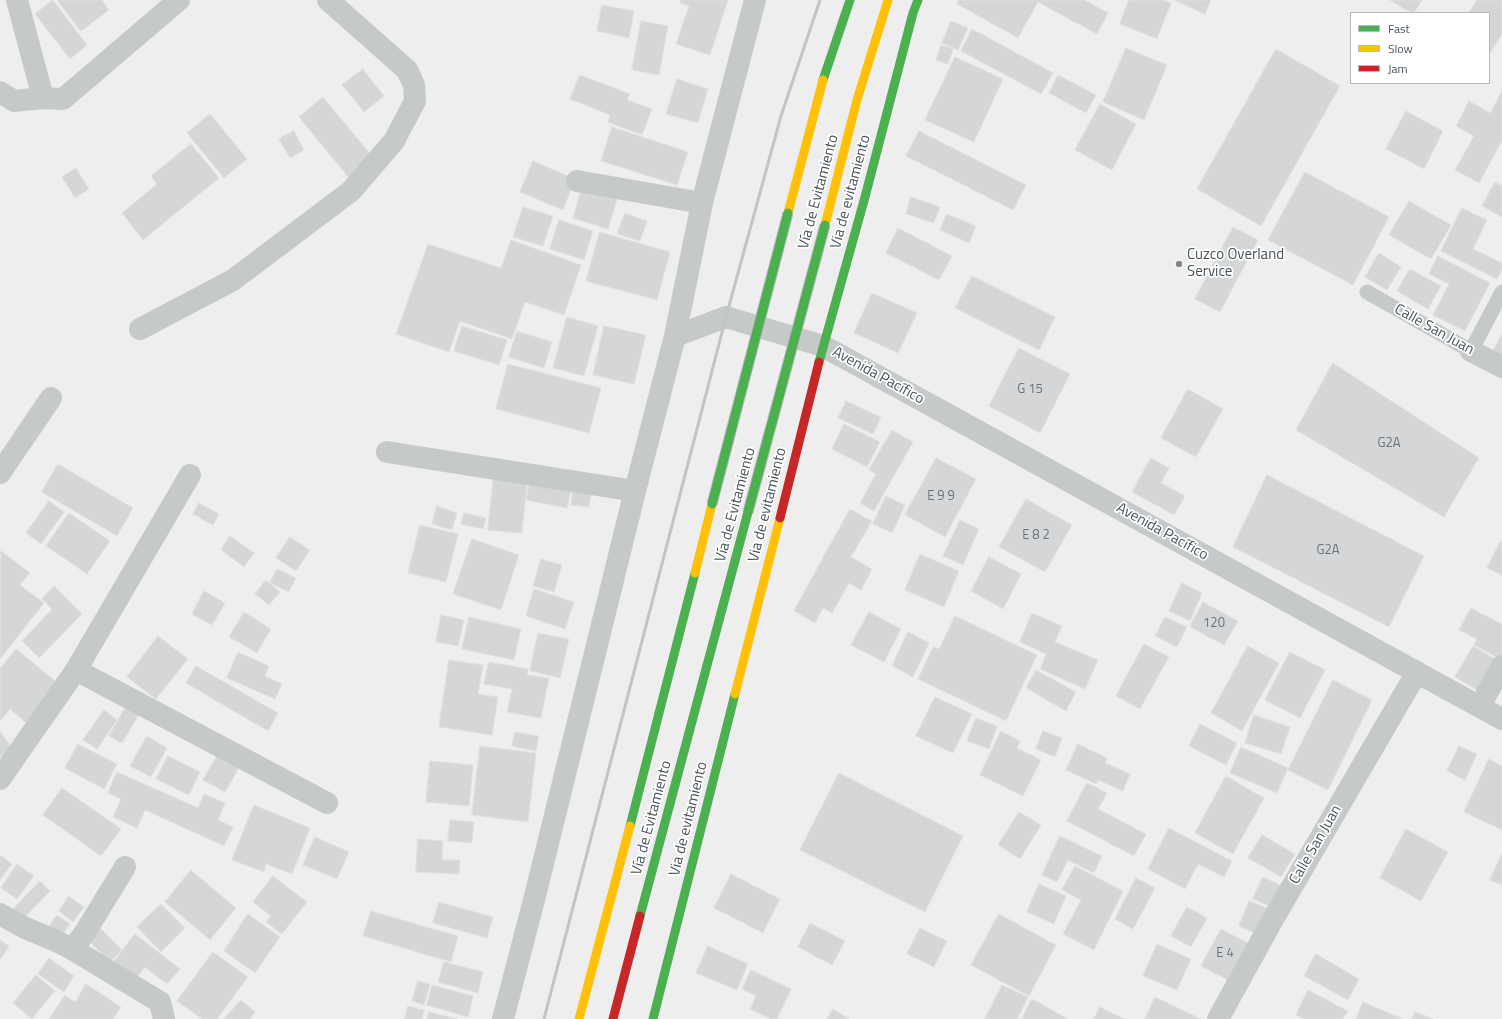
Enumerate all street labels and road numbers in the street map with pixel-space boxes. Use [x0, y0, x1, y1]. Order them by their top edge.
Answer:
street label: Vía de Evitamiento [795, 133, 843, 251]
street label: Via de evitamiento [827, 133, 875, 251]
street label: Calle San Juan [1391, 301, 1477, 359]
street label: Avenida Pacífico [829, 343, 927, 409]
street label: Vía de Evitamiento [712, 446, 760, 564]
street label: Via de evitamiento [745, 446, 791, 564]
street label: Avenida Pacífico [1113, 499, 1211, 565]
street label: Vía de Evitamiento [628, 759, 676, 877]
street label: Via de evitamiento [666, 760, 712, 878]
street label: Calle San Juan [1286, 802, 1346, 888]

